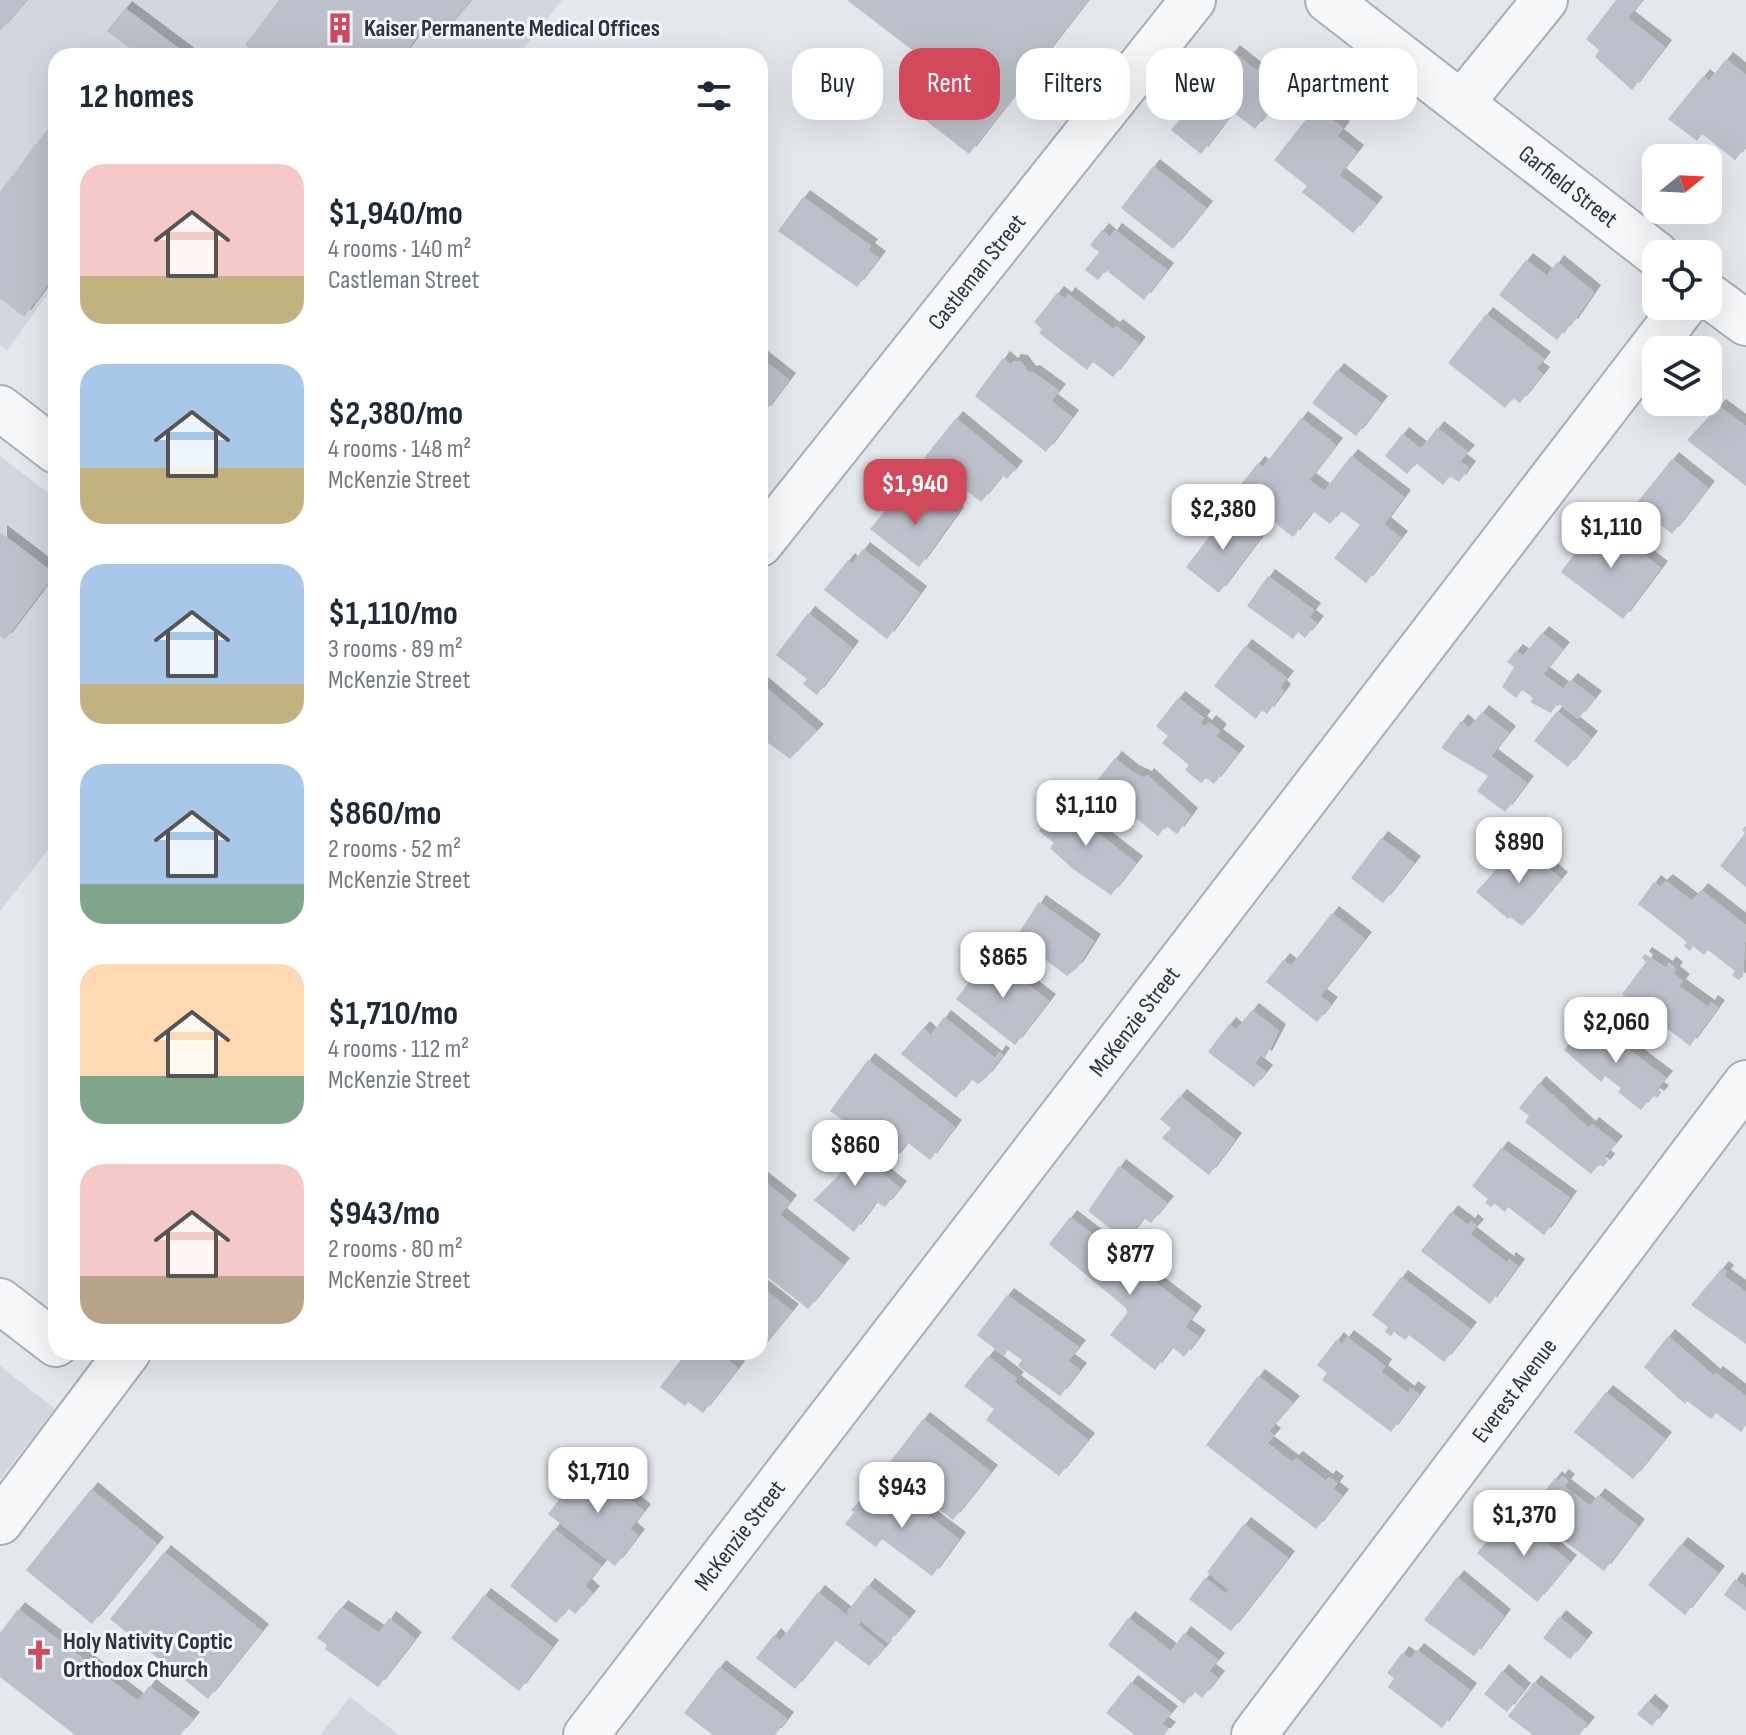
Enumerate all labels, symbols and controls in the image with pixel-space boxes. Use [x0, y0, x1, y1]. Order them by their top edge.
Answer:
building icon: Kaiser Permanente Medical Offices [323, 11, 357, 45]
place label: Kaiser Permanente Medical Offices [364, 14, 660, 43]
chip: Buy [792, 48, 883, 120]
chip: Rent [899, 48, 1000, 120]
chip: Filters [1016, 48, 1130, 120]
chip: New [1146, 48, 1243, 120]
chip: Apartment [1259, 48, 1417, 120]
icon: filters [692, 74, 736, 118]
text: 12 homes [80, 76, 194, 117]
street label: Garfield Street [1513, 139, 1623, 234]
north arrow [1642, 144, 1722, 224]
map controls [1642, 144, 1722, 416]
text: $1,940/mo [328, 193, 463, 234]
icon: home [144, 196, 240, 292]
street label: Castleman Street [922, 208, 1032, 336]
text: 4 rooms · 140 m² [328, 234, 472, 265]
button: locate [1642, 240, 1722, 320]
text: Castleman Street [328, 265, 480, 296]
button: layers [1642, 336, 1722, 416]
text: $2,380/mo [328, 393, 463, 434]
icon: home [144, 396, 240, 492]
text: 4 rooms · 148 m² [328, 434, 471, 465]
pin: $1,940 [850, 459, 980, 527]
text: McKenzie Street [328, 465, 470, 496]
text: $1,940 [882, 469, 948, 500]
pin: $2,380 [1158, 484, 1288, 552]
text: $2,380 [1190, 494, 1256, 525]
pin: $1,110 [1546, 502, 1676, 570]
text: $1,110 [1580, 512, 1642, 543]
text: $1,110/mo [328, 593, 458, 634]
icon: home [144, 596, 240, 692]
text: 3 rooms · 89 m² [328, 634, 463, 665]
text: McKenzie Street [328, 665, 470, 696]
pin: $1,110 [1021, 780, 1151, 848]
text: $1,110 [1055, 790, 1117, 821]
text: $860/mo [328, 793, 441, 834]
icon: home [144, 796, 240, 892]
pin: $890 [1472, 817, 1566, 885]
text: $890 [1494, 827, 1544, 858]
text: 2 rooms · 52 m² [328, 834, 461, 865]
text: McKenzie Street [328, 865, 470, 896]
pin: $865 [956, 932, 1050, 1000]
text: $865 [978, 942, 1028, 973]
street label: McKenzie Street [1083, 961, 1186, 1083]
text: $1,710/mo [328, 993, 458, 1034]
icon: home [144, 996, 240, 1092]
pin: $2,060 [1551, 997, 1681, 1065]
text: $2,060 [1582, 1007, 1650, 1038]
text: 4 rooms · 112 m² [328, 1034, 469, 1065]
text: McKenzie Street [328, 1065, 470, 1096]
pin: $860 [808, 1120, 902, 1188]
text: $860 [830, 1130, 880, 1161]
text: $943/mo [328, 1193, 440, 1234]
icon: home [144, 1196, 240, 1292]
pin: $877 [1083, 1229, 1177, 1297]
text: 2 rooms · 80 m² [328, 1234, 463, 1265]
text: $877 [1106, 1239, 1154, 1270]
text: McKenzie Street [328, 1265, 470, 1296]
street label: Everest Avenue [1466, 1333, 1563, 1448]
pin: $1,710 [533, 1447, 663, 1515]
text: $1,710 [566, 1457, 630, 1488]
pin: $943 [855, 1462, 949, 1530]
text: $943 [877, 1472, 927, 1503]
street label: McKenzie Street [688, 1474, 792, 1596]
pin: $1,370 [1459, 1490, 1589, 1558]
text: $1,370 [1491, 1500, 1557, 1531]
place label: Holy Nativity Coptic Orthodox Church [63, 1627, 233, 1684]
church icon: Holy Nativity Coptic Orthodox Church [22, 1638, 56, 1672]

